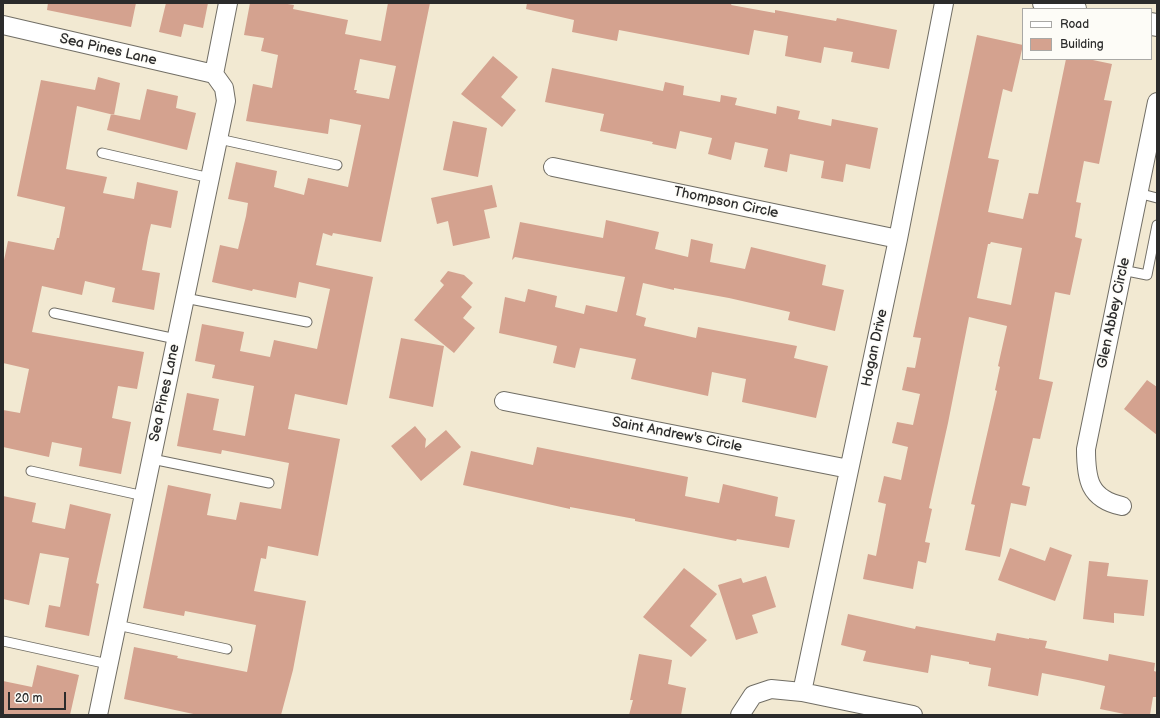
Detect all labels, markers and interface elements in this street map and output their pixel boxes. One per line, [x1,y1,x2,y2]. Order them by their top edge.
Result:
legend [1022,8,1152,60]
text: Road [1060,17,1089,32]
street label: Sea Pines Lane [58,31,158,69]
text: Building [1060,37,1104,52]
street label: Thompson Circle [672,184,780,222]
street label: Glen Abbey Circle [1094,256,1134,370]
street label: Hogan Drive [859,308,891,388]
street label: Sea Pines Lane [146,343,184,443]
street label: Saint Andrew's Circle [610,414,744,456]
scale bar [10,684,68,710]
text: 20 m [15,691,42,706]

